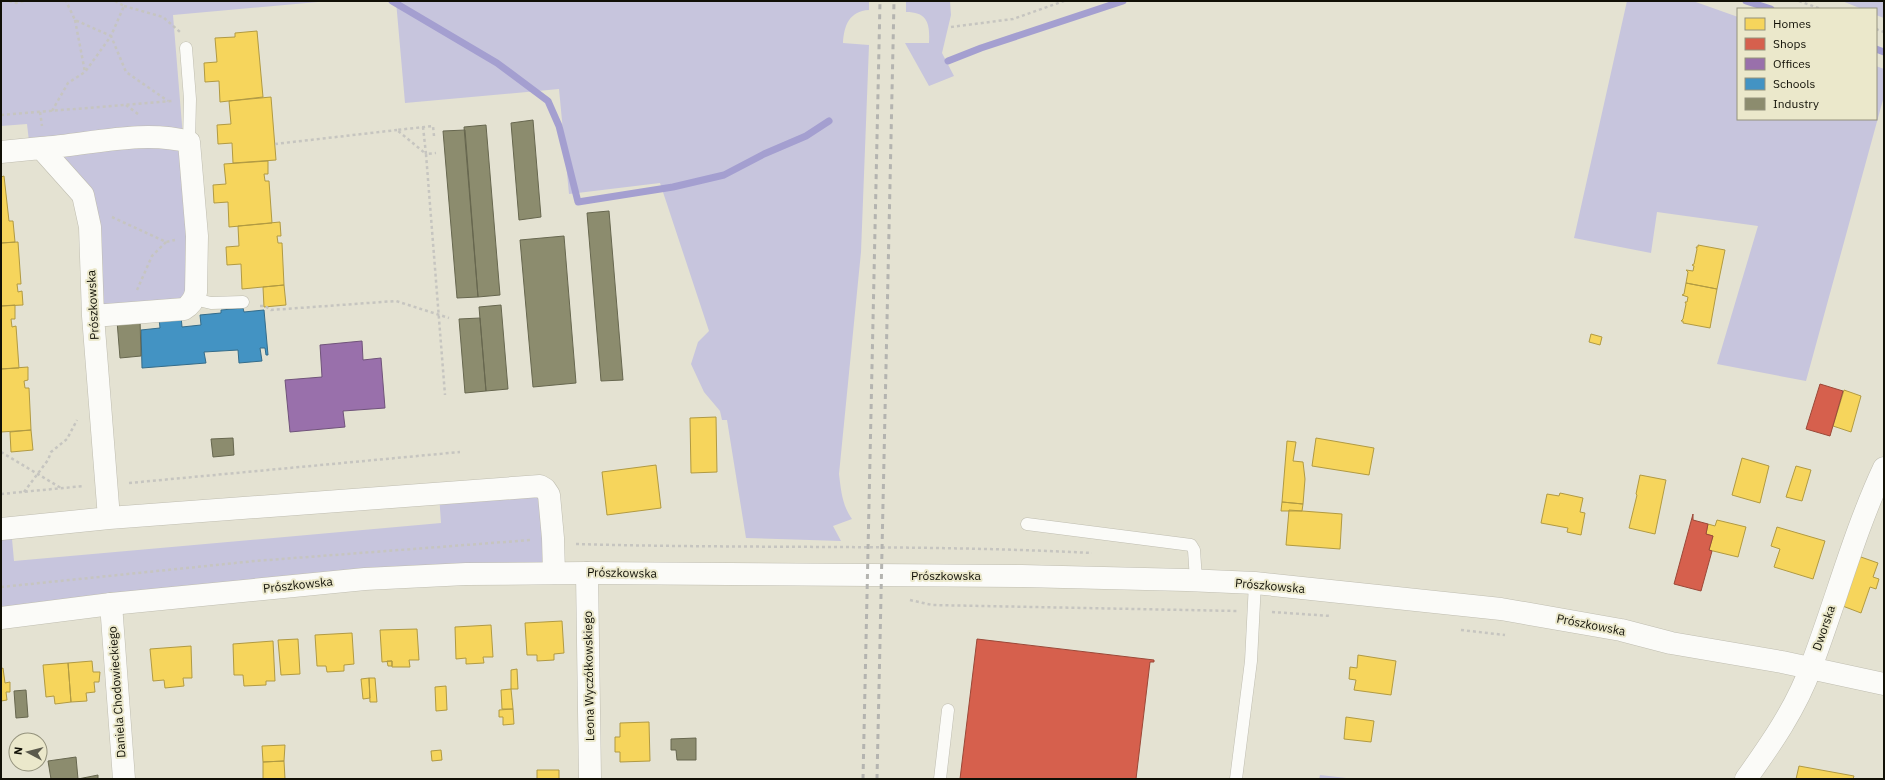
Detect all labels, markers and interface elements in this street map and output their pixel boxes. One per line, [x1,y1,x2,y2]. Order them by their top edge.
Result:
legend [1737,8,1877,120]
text: Homes [1773,16,1811,31]
text: Shops [1773,36,1806,51]
text: Offices [1773,56,1811,71]
text: Schools [1773,76,1816,91]
text: Industry [1773,96,1819,111]
street label: Prószkowska [83,269,102,340]
street label: Prószkowska [587,564,658,581]
street label: Prószkowska [911,568,982,583]
street label: Prószkowska [262,573,334,596]
street label: Prószkowska [1235,575,1306,596]
street label: Dworska [1809,603,1838,652]
street label: Prószkowska [1555,610,1627,639]
street label: Leona Wyczółkowskiego [580,611,597,741]
street label: Daniela Chodowieckiego [104,626,129,758]
north arrow [8,732,48,772]
text: N [11,746,26,756]

